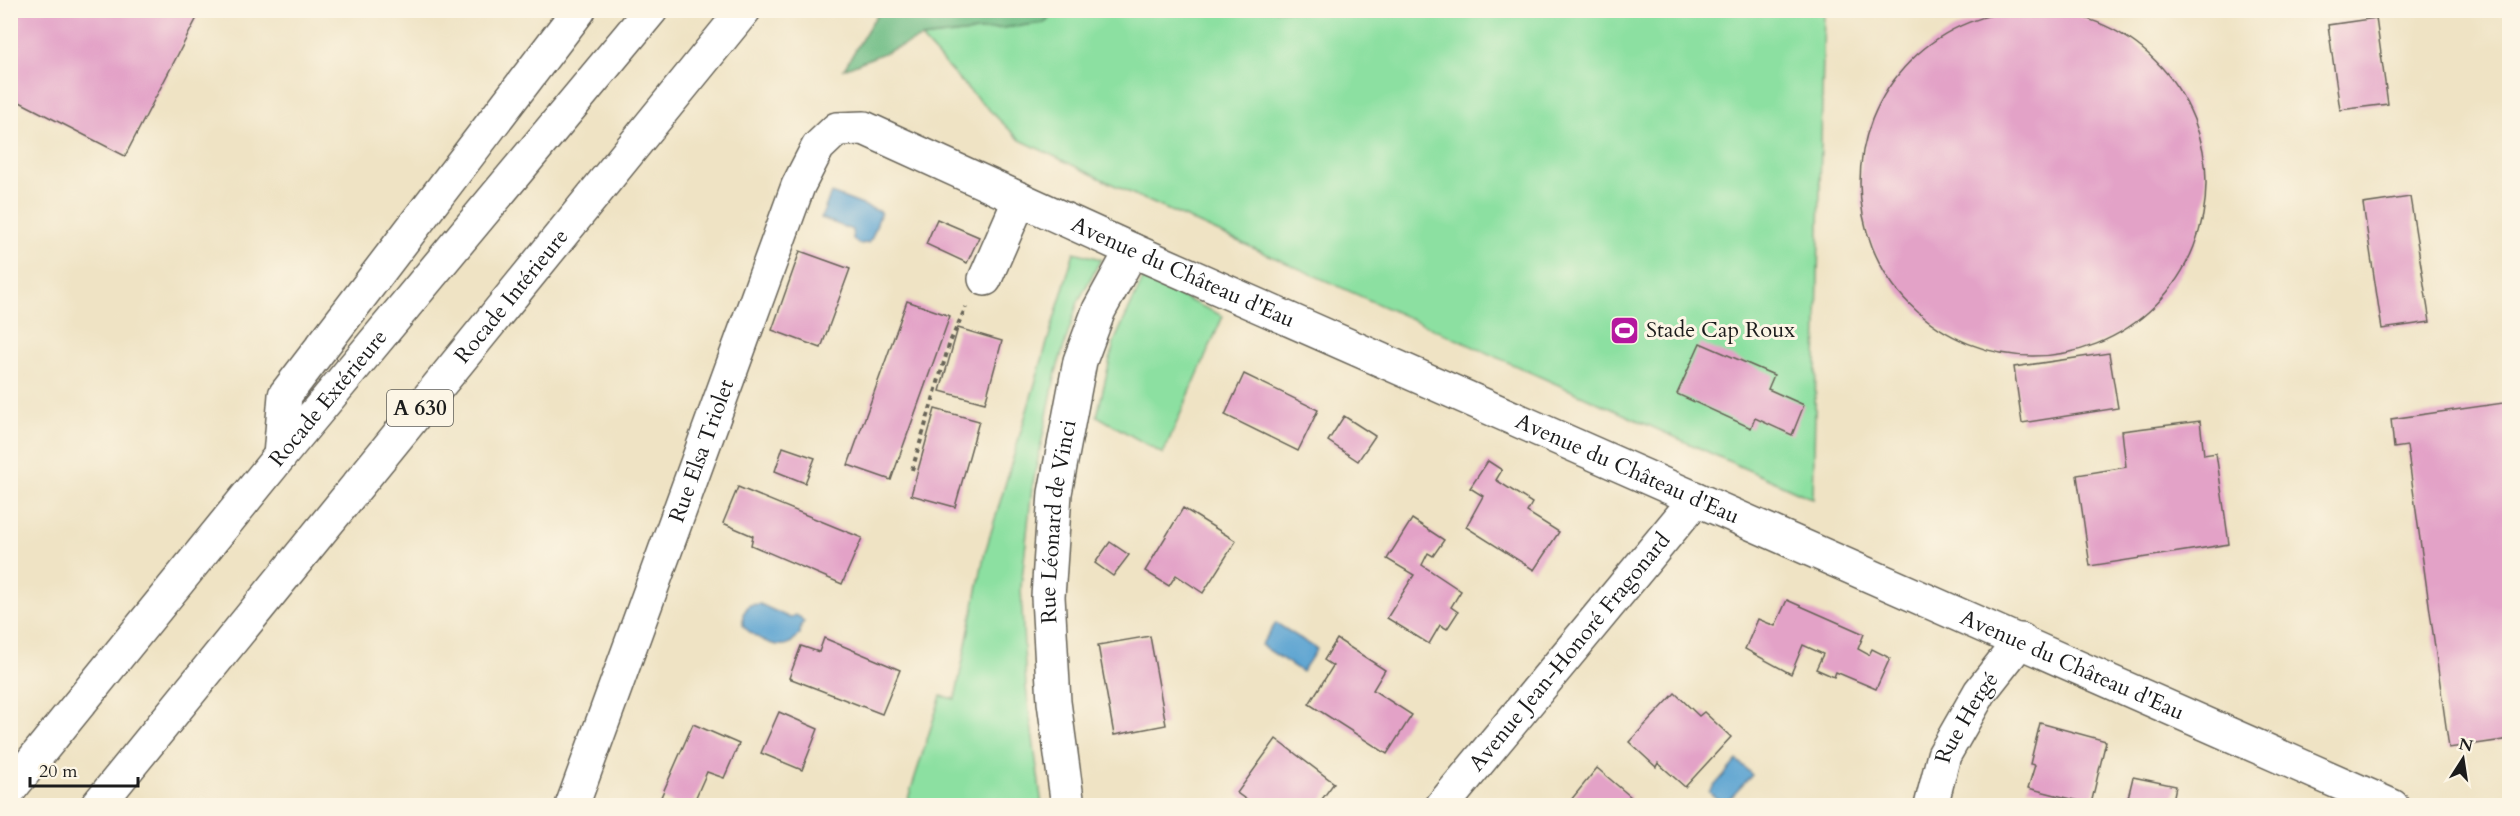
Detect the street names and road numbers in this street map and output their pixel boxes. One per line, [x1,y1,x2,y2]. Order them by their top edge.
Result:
street label: Avenue du Château d'Eau [1066,209,1300,335]
street label: Rocade Intérieure [448,222,575,370]
street label: Rocade Extérieure [262,323,394,473]
street label: Rue Elsa Triolet [662,375,741,526]
road number: A 630 [387,390,453,426]
street label: Avenue du Château d'Eau [1511,406,1744,531]
street label: Rue Léonard de Vinci [1033,417,1084,624]
street label: Avenue Jean-Honoré Fragonard [1462,526,1677,778]
street label: Avenue du Château d'Eau [1955,602,2189,727]
street label: Rue Hergé [1928,666,2005,766]

